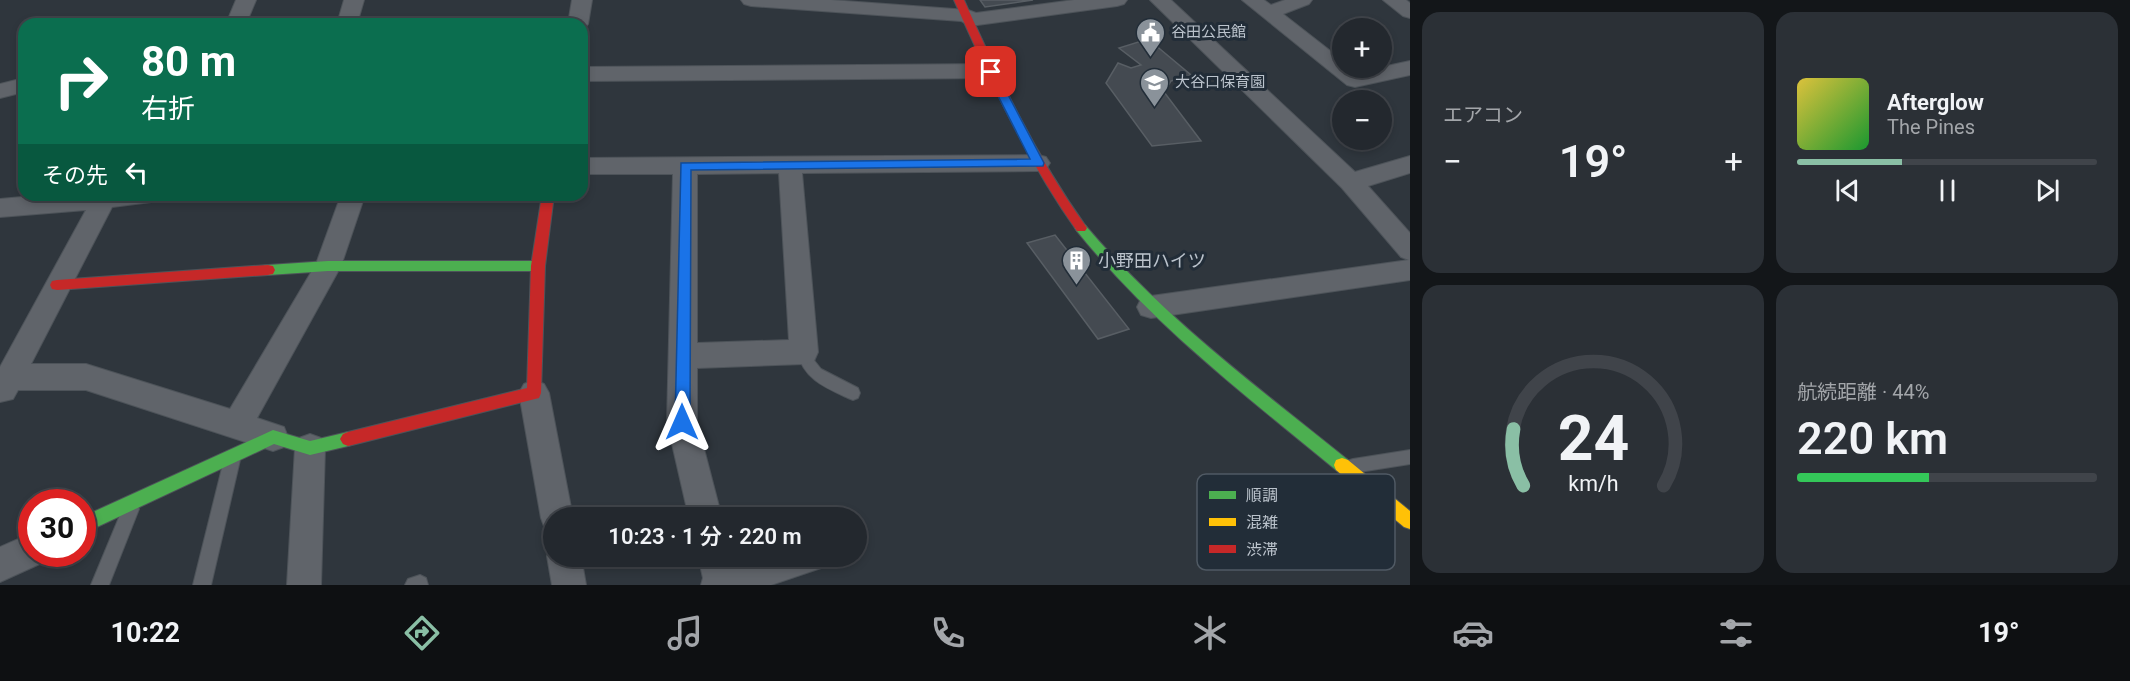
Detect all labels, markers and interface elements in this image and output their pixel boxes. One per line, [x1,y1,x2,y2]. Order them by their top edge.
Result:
public building icon: 谷田公民館 [1134,16,1166,58]
map controls [1332,18,1392,150]
button: + [1332,18,1392,78]
place label: 谷田公民館 [1171,23,1246,41]
text: 80 m [141,37,236,86]
icon: right [42,42,120,120]
pin [965,46,1016,97]
icon: arrive [974,55,1007,88]
school or university icon: 大谷口保育園 [1138,66,1170,108]
place label: 大谷口保育園 [1175,73,1265,91]
button: − [1332,90,1392,150]
text: Afterglow [1887,90,1984,115]
text: 右折 [141,93,195,125]
text: エアコン [1443,103,1523,127]
text: The Pines [1887,115,1975,139]
text: 19° [1559,135,1627,188]
text: − [1443,142,1462,181]
text: + [1724,142,1743,181]
icon: left [120,156,153,189]
text: その先 [42,163,108,188]
icon: previous [1831,174,1864,207]
icon: pause [1931,174,1964,207]
icon: next [2031,174,2064,207]
building icon: 小野田ハイツ [1061,244,1093,286]
place label: 小野田ハイツ [1098,250,1206,271]
text: 航続距離 · 44% [1797,380,1929,404]
position arrow [650,390,714,454]
text: 24 [1557,402,1629,475]
text: 220 km [1797,412,1948,465]
text: km/h [1568,471,1618,496]
legend [1197,474,1395,570]
text: 順調 [1246,486,1278,505]
speed limit sign: 30 [18,489,96,567]
text: 混雑 [1246,513,1278,532]
text: 10:23 · 1 分 · 220 m [608,524,802,549]
text: 渋滞 [1246,540,1278,559]
icon: directions [401,612,443,654]
icon: music [664,612,706,654]
icon: phone [927,612,969,654]
icon: climate [1189,612,1231,654]
icon: car [1452,612,1494,654]
icon: filters [1715,612,1757,654]
text: 10:22 [110,617,180,649]
text: 19° [1978,617,2020,649]

